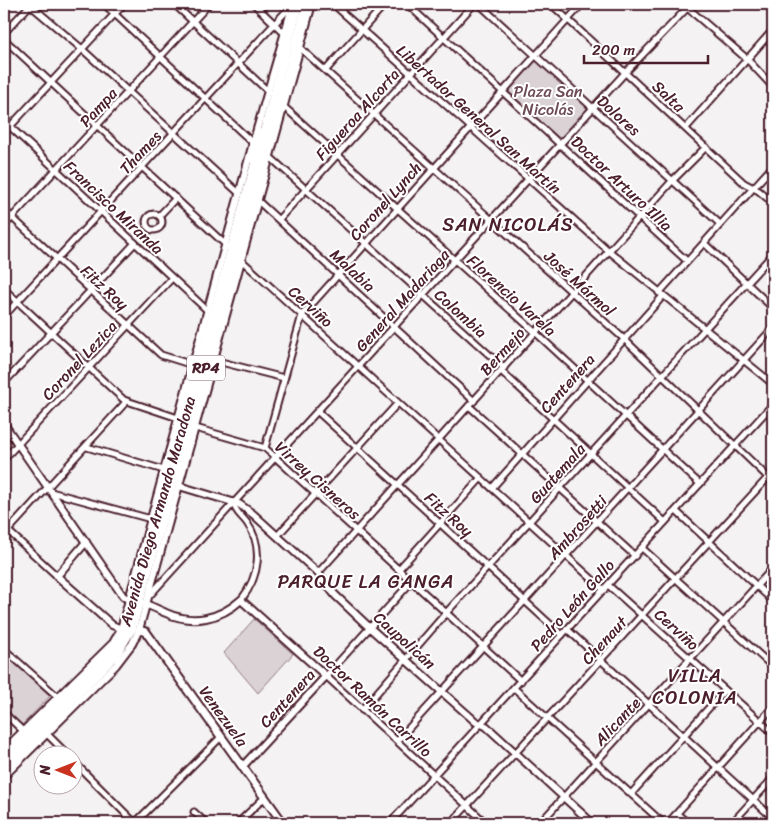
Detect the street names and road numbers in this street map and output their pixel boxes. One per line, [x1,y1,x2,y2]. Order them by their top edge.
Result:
street label: Libertador General San Martín [389,37,568,202]
street label: Figueroa Alcorta [308,61,407,167]
street label: Salta [645,73,693,120]
street label: Pampa [72,80,125,134]
street label: Dolores [590,87,648,144]
street label: Thames [112,123,169,181]
street label: Doctor Arturo Illia [564,128,679,239]
street label: Francisco Miranda [57,153,171,262]
street label: Coronel Lynch [342,155,429,248]
street label: Malabia [323,241,383,300]
street label: General Madariaga [348,241,458,359]
street label: José Mármol [536,242,623,324]
street label: Florencio Varela [460,247,563,344]
street label: Fitz Roy [74,257,136,318]
street label: Cerviño [281,278,340,335]
street label: Colombia [427,281,494,346]
street label: Coronel Lezica [34,313,125,407]
street label: Bermejo [472,320,533,383]
street label: Centenera [532,346,603,420]
road number: RP4 [187,356,225,380]
street label: Avenida Diego Armando Maradona [110,393,204,630]
street label: Virrey Cisneros [268,433,368,528]
street label: Guatemala [522,435,594,511]
street label: Fitz Roy [417,484,480,545]
street label: Ambrosetti [539,488,615,567]
street label: Pedro León Gallo [523,552,622,658]
street label: Cerviño [647,601,706,658]
street label: Caupolicán [367,604,443,677]
street label: Chenaut [574,609,635,672]
street label: Doctor Ramón Carrillo [306,638,439,765]
street label: Centenera [252,662,323,735]
street label: Venezuela [191,679,257,754]
street label: Alicante [586,690,648,753]

